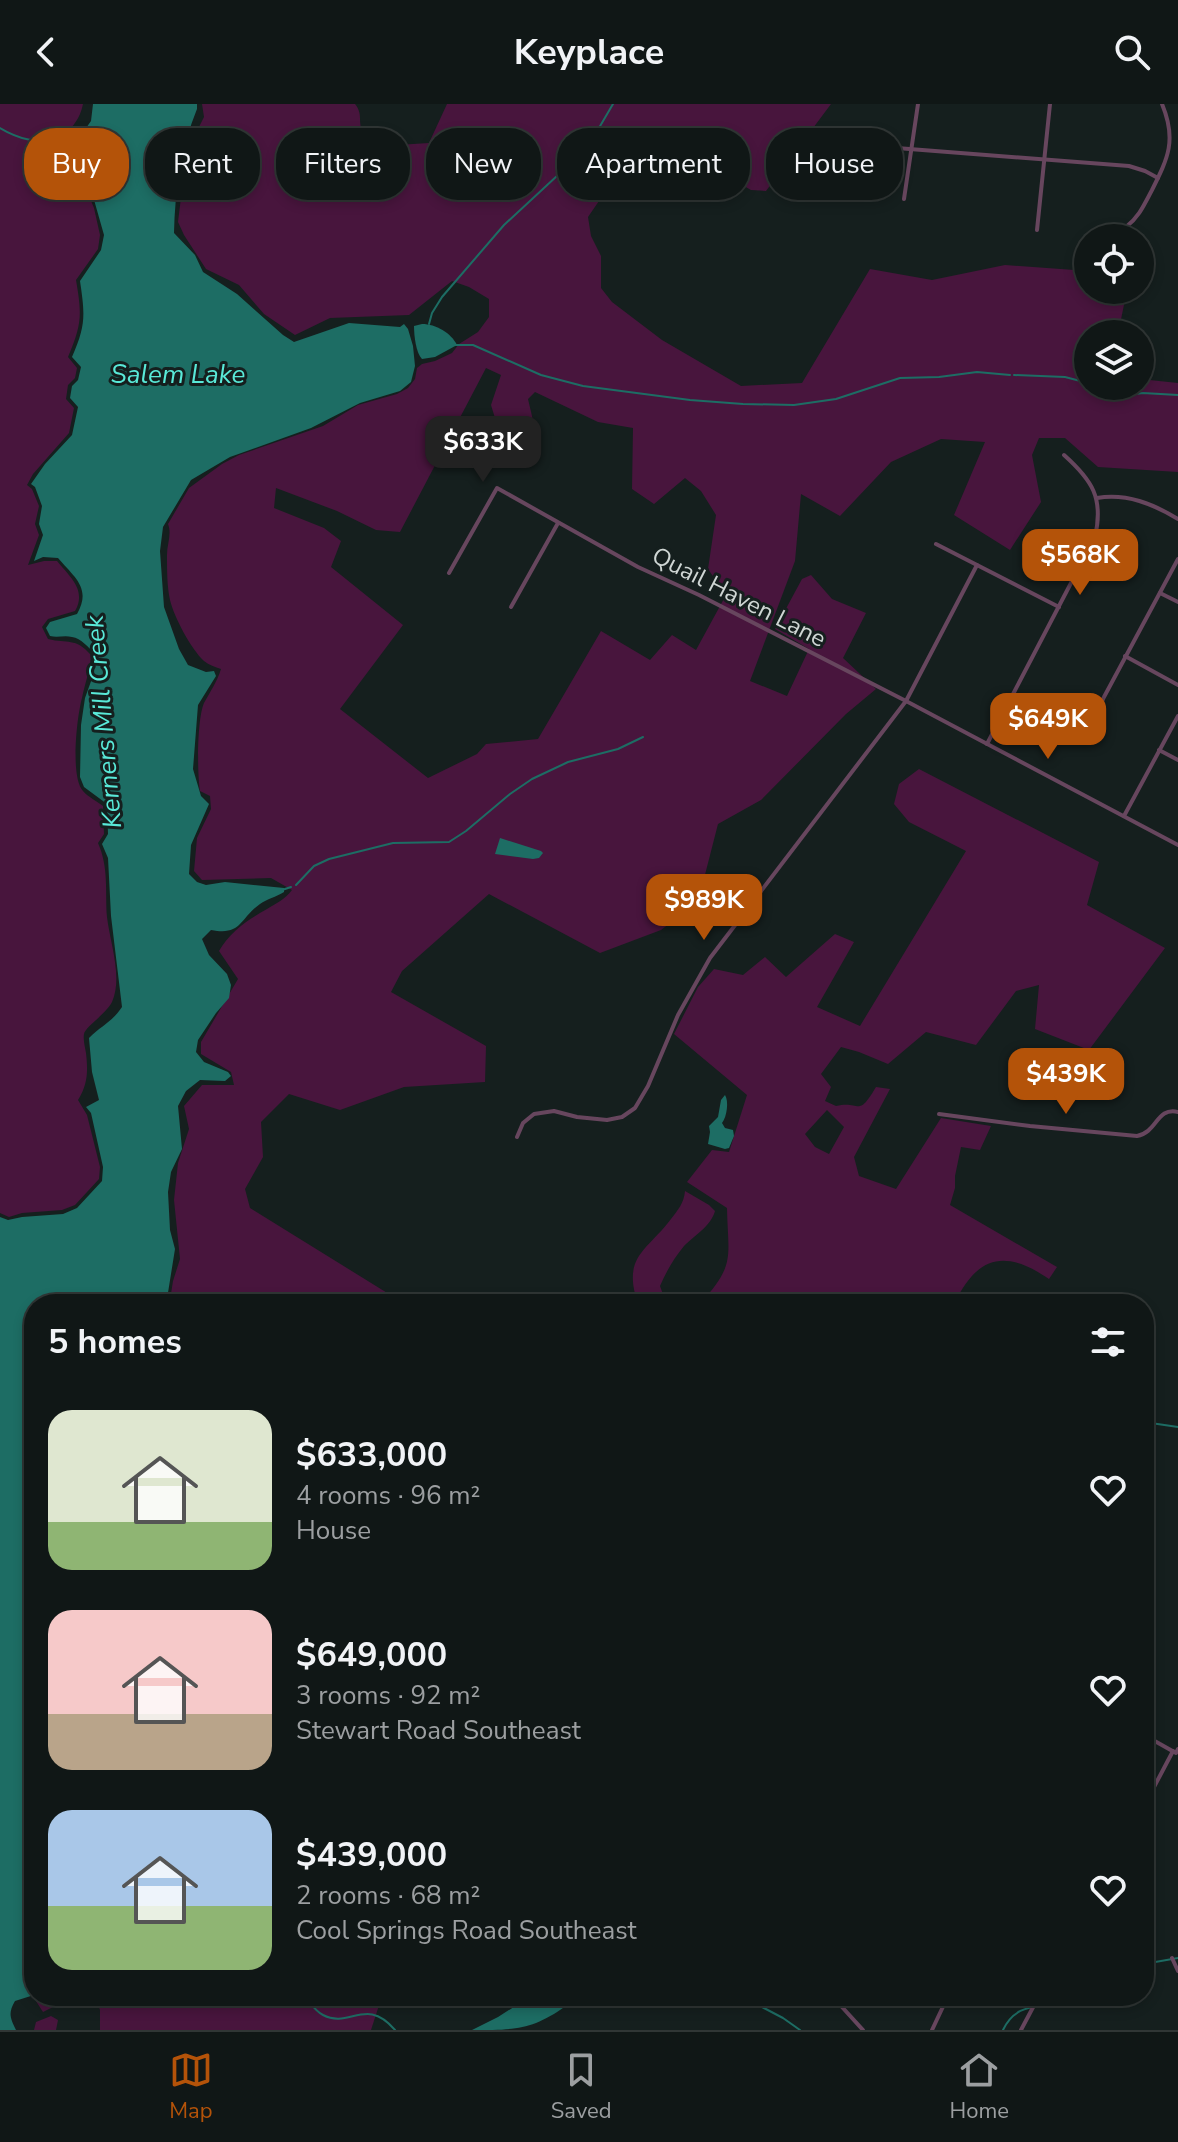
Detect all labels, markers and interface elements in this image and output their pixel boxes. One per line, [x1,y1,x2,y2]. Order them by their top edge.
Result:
text: Keyplace [514,28,664,77]
icon: back [24,30,68,74]
icon: search [1110,30,1154,74]
chip: Buy [24,128,129,200]
chip: Rent [145,128,260,200]
chip: Filters [276,128,410,200]
chip: New [426,128,541,200]
chip: Apartment [557,128,750,200]
chip: House [766,128,903,200]
map controls [1074,224,1154,400]
button: locate [1074,224,1154,304]
button: layers [1074,320,1154,400]
water label: Salem Lake [111,357,245,392]
pin: $633K [427,416,539,484]
text: $633K [443,424,523,459]
pin: $568K [1024,529,1136,597]
text: $568K [1040,537,1120,572]
street label: Quail Haven Lane [647,539,831,655]
water label: Kerners Mill Creek [77,613,130,830]
pin: $649K [992,693,1104,761]
text: $649K [1008,701,1088,736]
pin: $989K [648,874,760,942]
text: $989K [664,882,744,917]
pin: $439K [1010,1048,1122,1116]
text: $439K [1026,1056,1106,1091]
text: 5 homes [48,1319,182,1365]
icon: filters [1086,1320,1130,1364]
text: $633,000 [296,1432,447,1478]
icon: home [112,1442,208,1538]
icon: heart [1086,1468,1130,1512]
text: 4 rooms · 96 m² [296,1478,480,1513]
text: House [296,1513,371,1548]
text: $649,000 [296,1632,447,1678]
icon: home [112,1642,208,1738]
icon: heart [1086,1668,1130,1712]
text: 3 rooms · 92 m² [296,1678,480,1713]
text: Stewart Road Southeast [296,1713,581,1748]
text: $439,000 [296,1832,447,1878]
icon: home [112,1842,208,1938]
icon: heart [1086,1868,1130,1912]
text: 2 rooms · 68 m² [296,1878,480,1913]
text: Cool Springs Road Southeast [296,1913,637,1948]
tab: Map [169,2048,213,2126]
tab: Saved [551,2048,612,2126]
tab: Home [950,2048,1009,2126]

